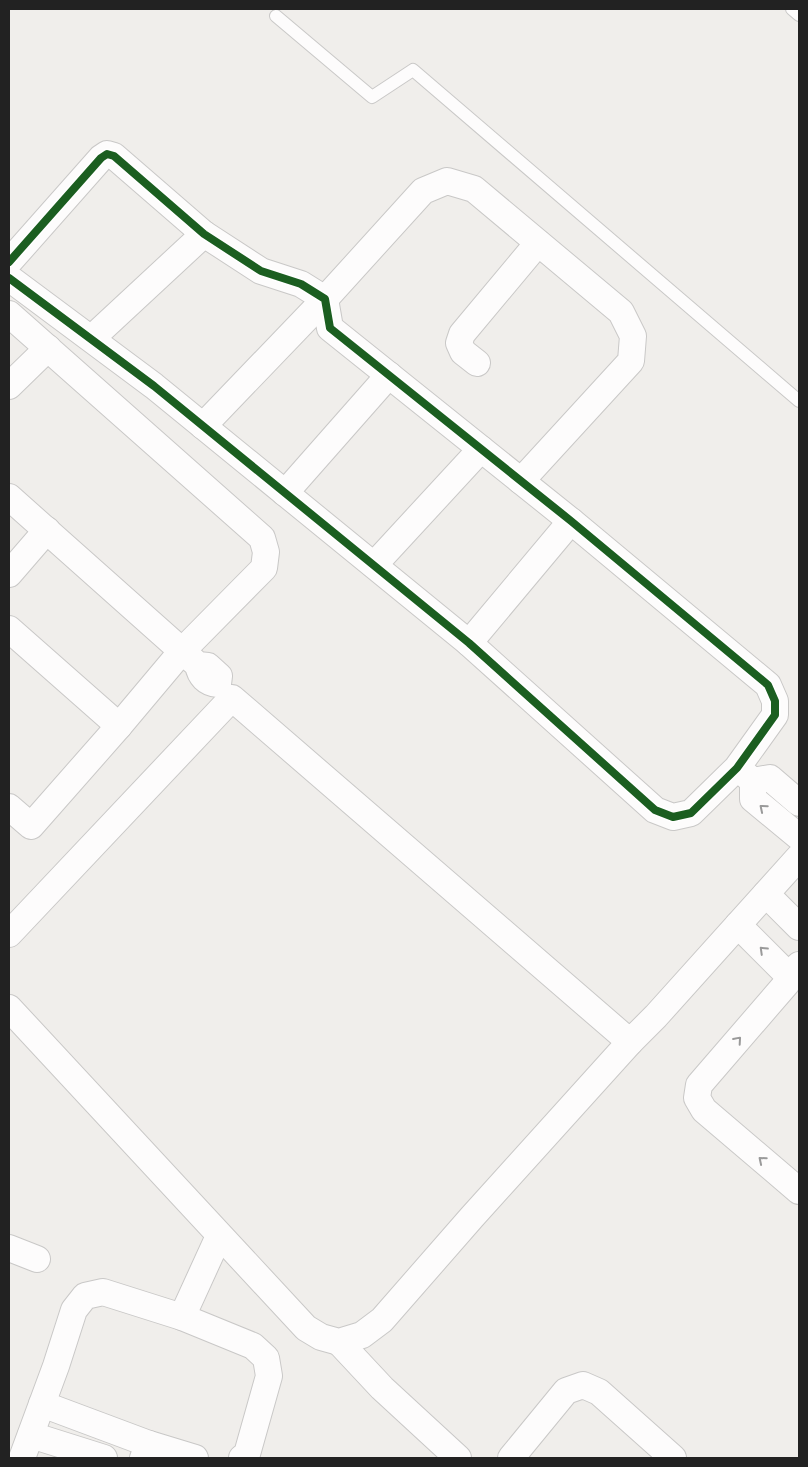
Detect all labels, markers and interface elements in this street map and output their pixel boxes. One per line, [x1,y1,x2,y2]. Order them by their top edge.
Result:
one-way arrow [760,804,769,813]
one-way arrow [760,947,769,956]
one-way arrow [732,1037,741,1046]
one-way arrow [759,1157,768,1165]

